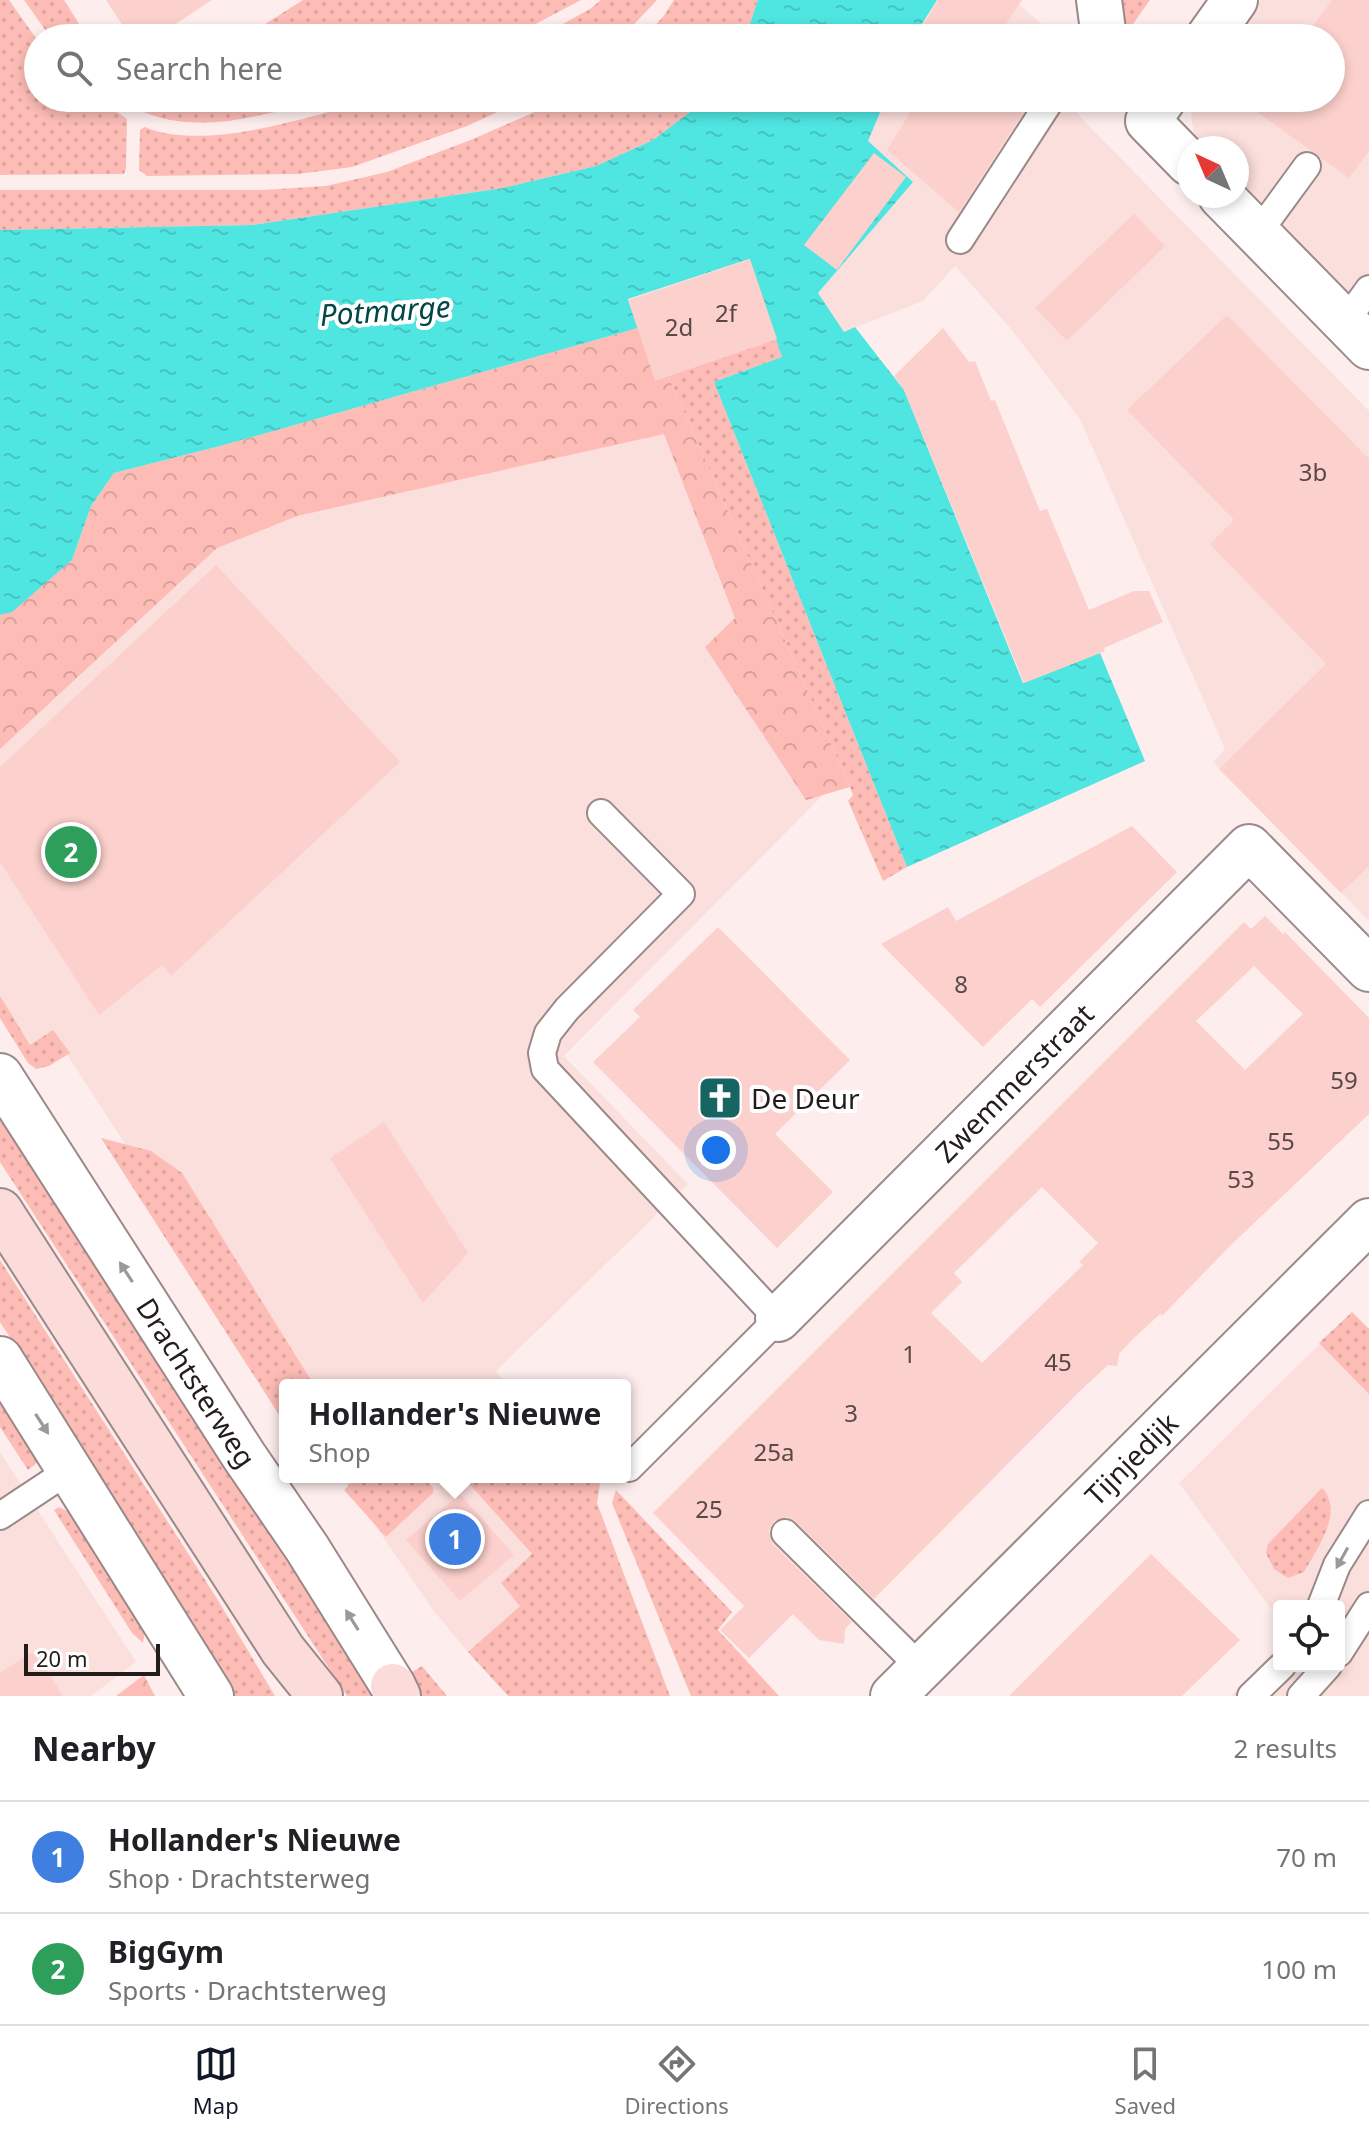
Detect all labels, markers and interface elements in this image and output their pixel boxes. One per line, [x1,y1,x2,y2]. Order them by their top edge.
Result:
search box [24,24,1345,112]
icon: search [52,46,96,90]
text: Search here [116,48,283,89]
north arrow [1177,136,1249,208]
water label: Potmarge [318,285,452,335]
house number: 2f [715,296,739,329]
house number: 2d [665,310,693,343]
house number: 3b [1299,455,1327,488]
pin: 2 [45,822,97,882]
house number: 8 [954,967,968,1000]
street label: Zwemmerstraat [926,995,1101,1170]
house number: 59 [1330,1063,1358,1096]
church icon: De Deur [696,1074,744,1122]
place label: De Deur [751,1079,860,1117]
house number: 55 [1267,1124,1295,1157]
your location [696,1130,736,1170]
house number: 53 [1227,1162,1255,1195]
one-way arrow [119,1261,133,1283]
street label: Drachtsterweg [128,1290,265,1475]
house number: 1 [902,1337,916,1370]
house number: 45 [1044,1345,1072,1378]
popup [279,1379,631,1483]
text: Hollander's Nieuwe [309,1393,601,1434]
house number: 3 [844,1396,858,1429]
street label: Tijnjedijk [1076,1404,1186,1513]
one-way arrow [34,1414,49,1435]
text: Shop [309,1434,371,1470]
house number: 25a [754,1435,794,1468]
house number: 25 [695,1492,723,1525]
pin: 1 [429,1509,481,1569]
one-way arrow [1335,1547,1349,1569]
map controls [1273,1600,1345,1672]
button: locate [1273,1600,1345,1672]
one-way arrow [345,1609,359,1631]
scale bar [24,1640,160,1676]
text: 20 m [36,1643,87,1673]
text: Nearby [32,1725,156,1771]
text: 2 results [1233,1730,1337,1766]
text: Hollander's Nieuwe [108,1819,401,1860]
text: 1 [51,1839,65,1875]
text: 70 m [1276,1839,1337,1875]
text: Shop · Drachtsterweg [108,1860,371,1896]
text: BigGym [108,1931,224,1972]
text: 2 [51,1951,65,1987]
text: 100 m [1261,1951,1337,1987]
text: Sports · Drachtsterweg [108,1972,387,2008]
tab: Map [193,2042,239,2120]
tab: Directions [624,2042,729,2120]
tab: Saved [1115,2042,1176,2120]

